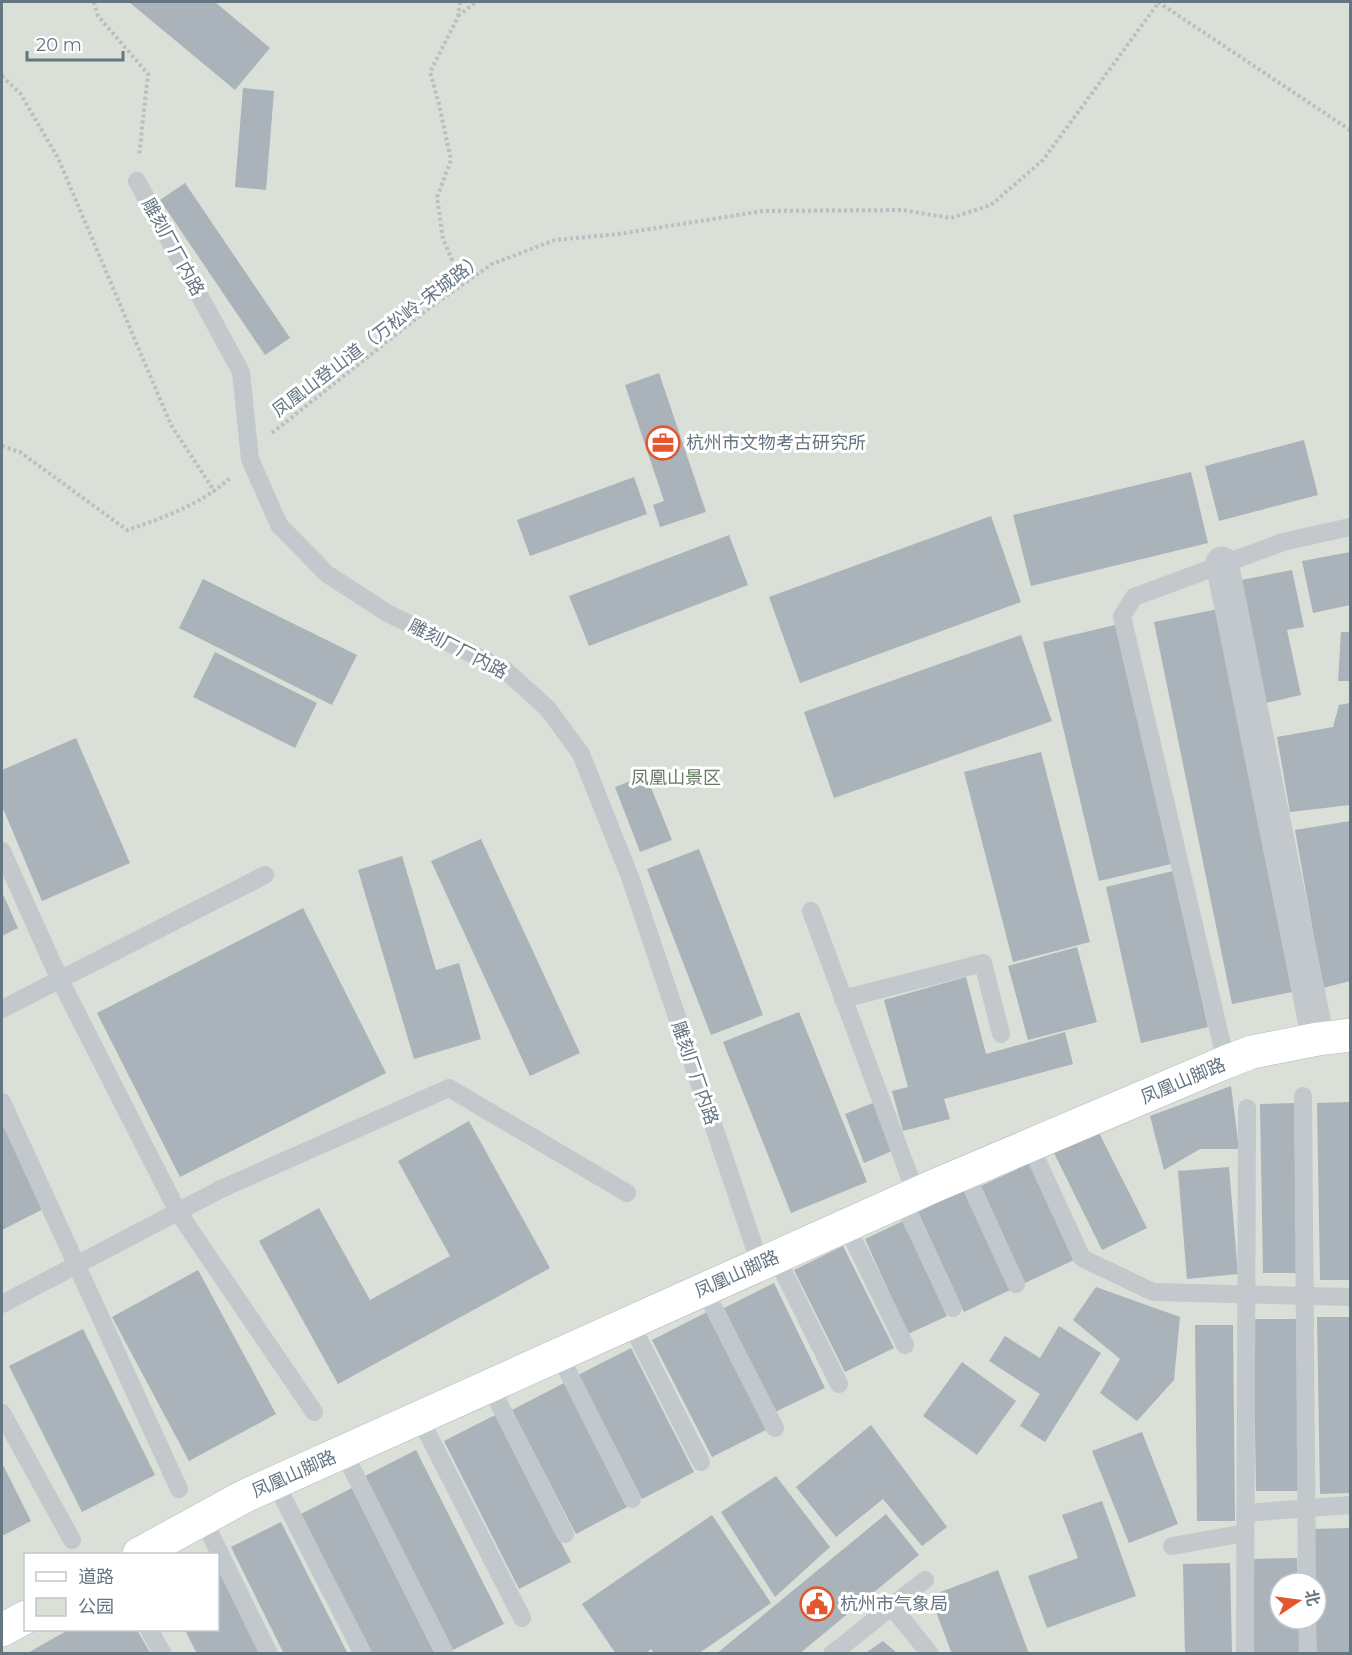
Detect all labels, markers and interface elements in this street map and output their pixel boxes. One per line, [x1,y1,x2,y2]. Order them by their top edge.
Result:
scale bar [27,24,123,62]
text: 20 m [36,34,82,56]
street label: 雕刻厂厂内路 [137,194,209,300]
street label: 凤凰山登山道（万松岭-宋城路） [268,248,488,422]
office icon: 杭州市文物考古研究所 [645,425,681,461]
place label: 杭州市文物考古研究所 [686,432,866,454]
street label: 雕刻厂厂内路 [405,615,511,683]
park label: 凤凰山景区 [631,767,721,789]
street label: 雕刻厂厂内路 [667,1018,723,1128]
street label: 凤凰山脚路 [1137,1053,1229,1109]
street label: 凤凰山脚路 [691,1246,783,1302]
street label: 凤凰山脚路 [248,1446,340,1502]
legend [24,1553,219,1631]
text: 道路 [78,1566,114,1588]
north arrow [1268,1571,1328,1631]
public building icon: 杭州市气象局 [799,1586,835,1622]
text: 北 [1301,1588,1323,1608]
place label: 杭州市气象局 [840,1593,948,1615]
text: 公园 [78,1596,114,1618]

